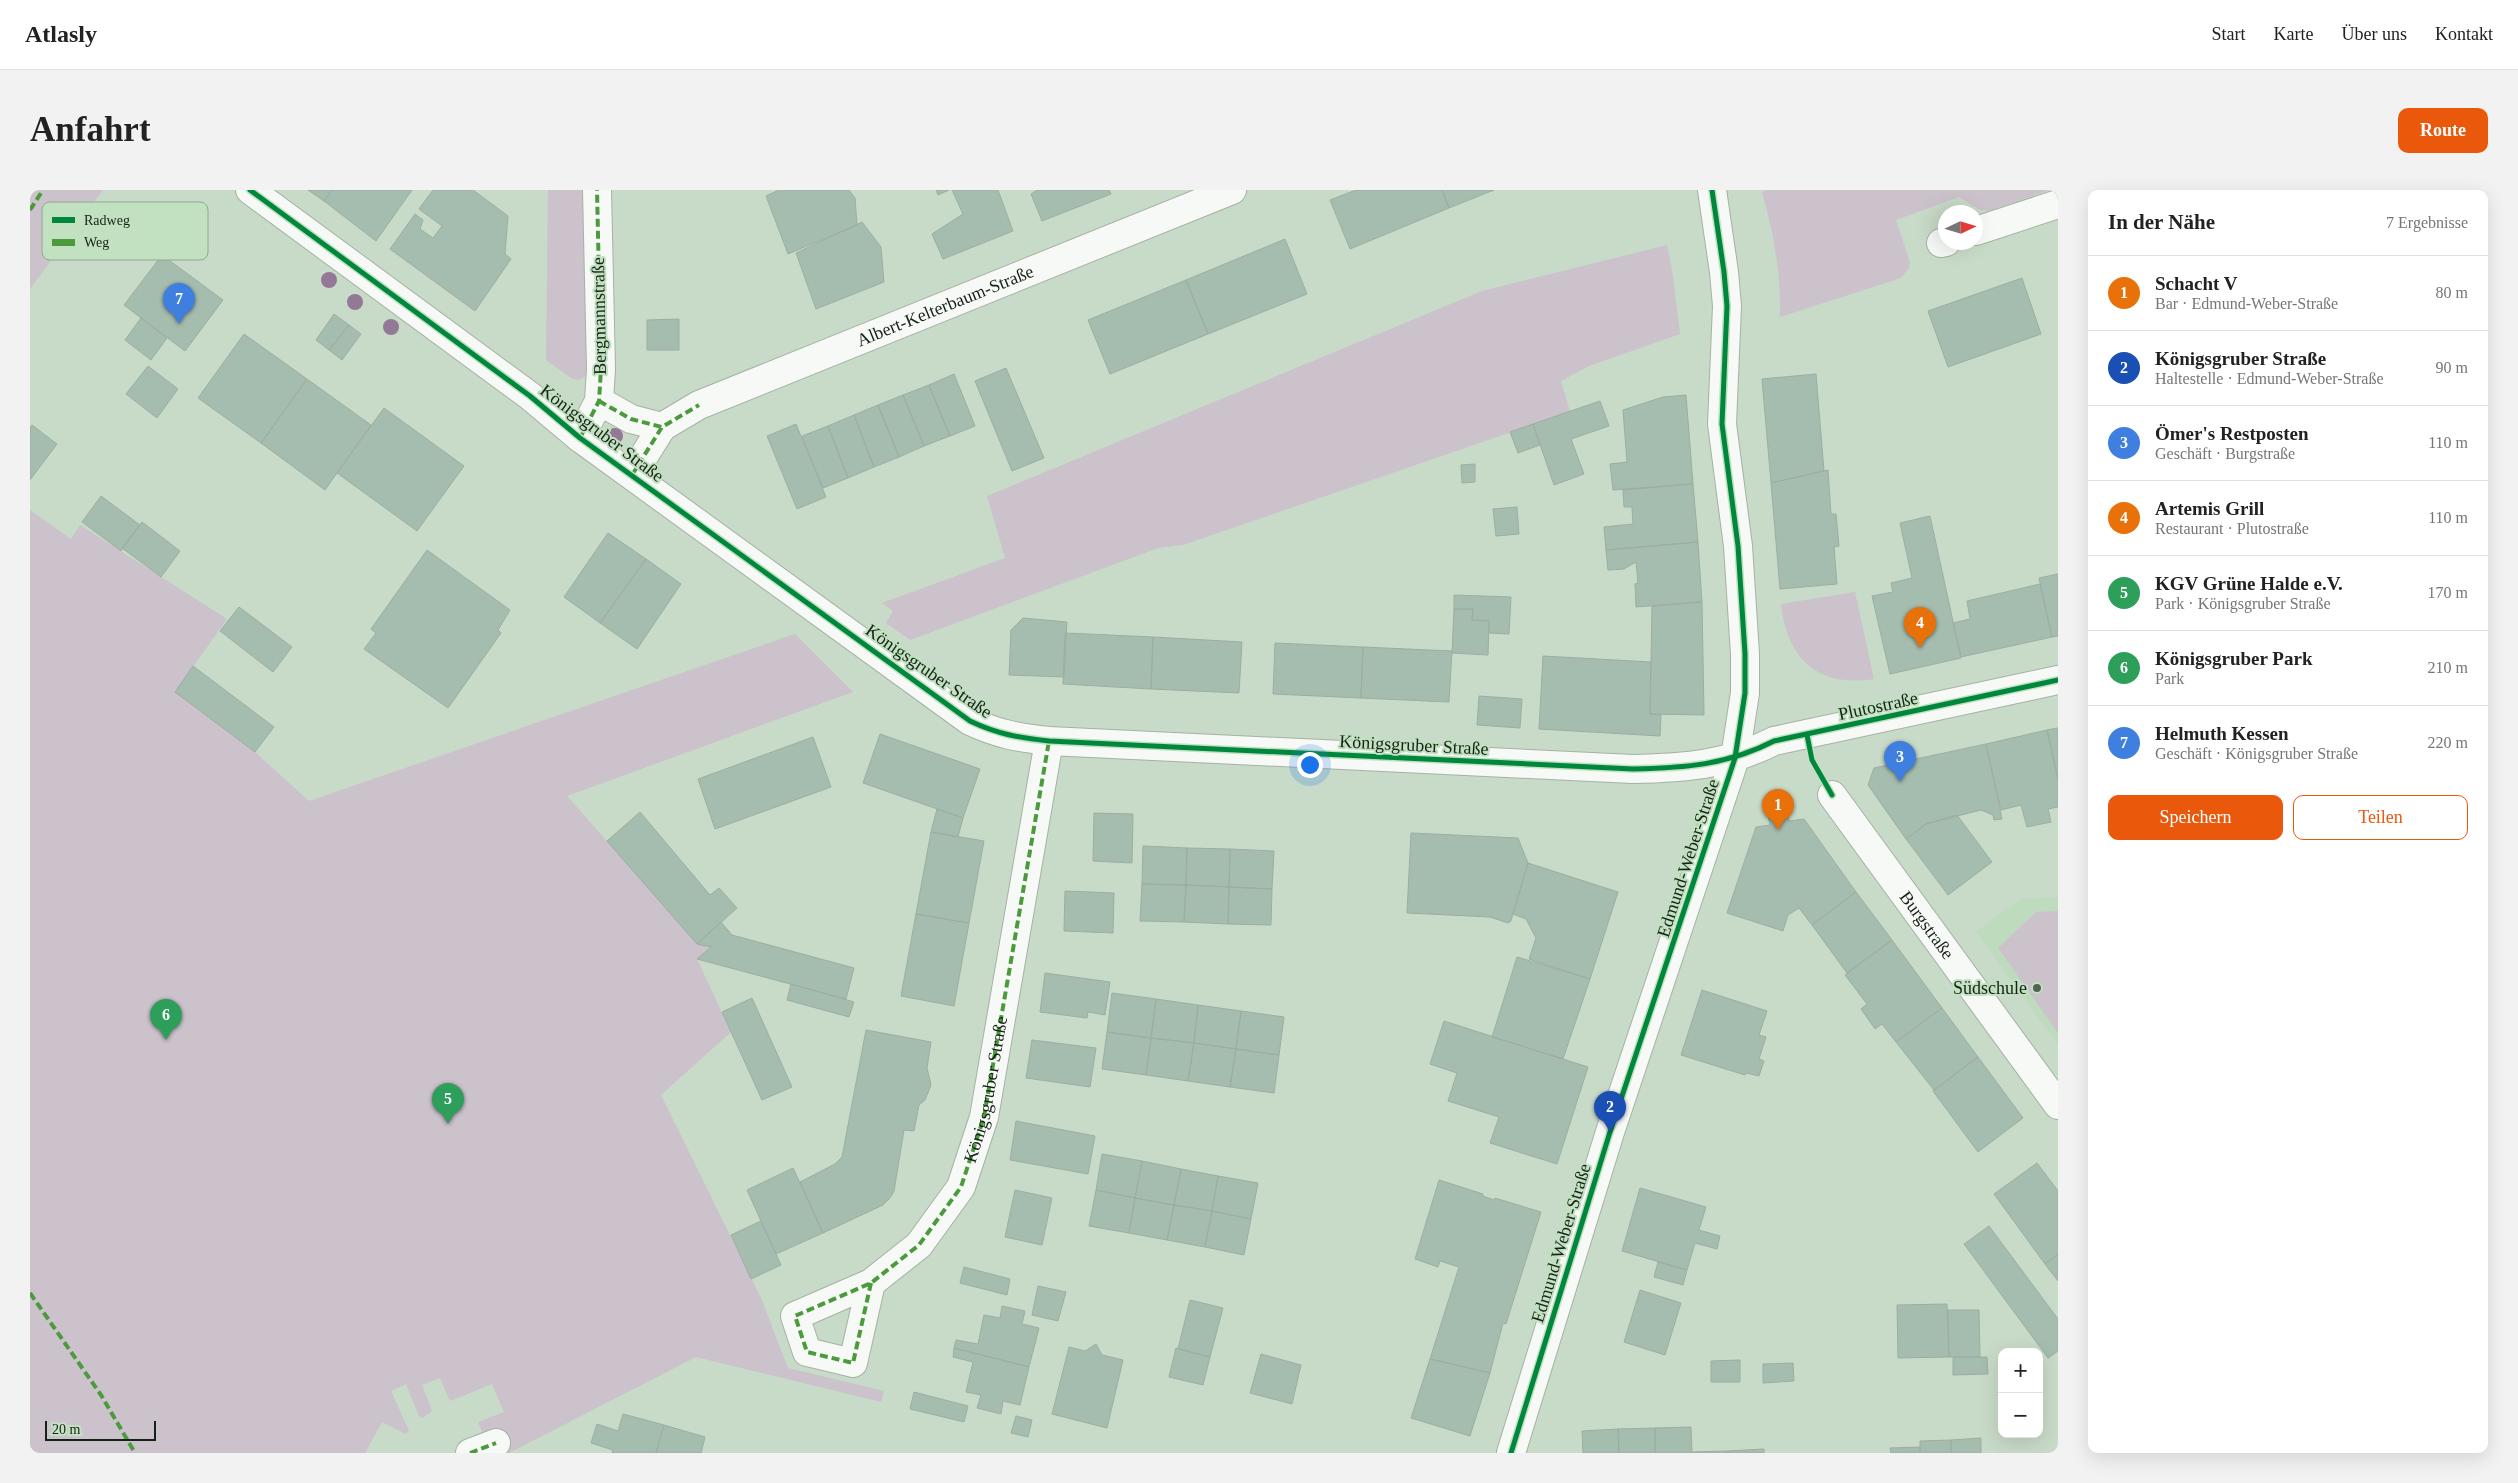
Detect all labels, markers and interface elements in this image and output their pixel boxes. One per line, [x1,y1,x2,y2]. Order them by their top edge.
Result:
text: Atlasly [25,21,97,47]
text: Start [2212,24,2246,44]
text: Karte [2274,24,2314,44]
text: Über uns [2342,24,2407,44]
text: Kontakt [2435,24,2493,44]
button: Route [2398,108,2488,153]
text: Anfahrt [30,110,151,149]
legend [42,202,208,260]
north arrow [1938,205,1983,250]
text: In der Nähe [2108,210,2215,234]
text: Radweg [84,213,130,228]
text: 7 Ergebnisse [2386,214,2468,231]
text: Weg [84,235,109,250]
street label: Bergmannstraße [588,257,610,375]
street label: Albert-Kelterbaum-Straße [854,261,1037,350]
text: Schacht V [2155,273,2238,294]
pin: 7 [163,283,195,324]
text: 1 [2120,284,2128,301]
text: 80 m [2436,284,2468,301]
text: Bar · Edmund-Weber-Straße [2155,295,2338,312]
text: Königsgruber Straße [2155,348,2326,369]
text: 2 [2120,359,2128,376]
text: 90 m [2436,359,2468,376]
text: Haltestelle · Edmund-Weber-Straße [2155,370,2384,387]
street label: Königsgruber Straße [536,380,668,486]
text: Ömer's Restposten [2155,423,2309,444]
text: 3 [2120,434,2128,451]
text: 110 m [2428,434,2468,451]
text: Geschäft · Burgstraße [2155,445,2295,462]
text: Artemis Grill [2155,498,2264,519]
text: 4 [2120,509,2128,526]
text: 110 m [2428,509,2468,526]
text: Restaurant · Plutostraße [2155,520,2309,537]
text: KGV Grüne Halde e.V. [2155,573,2343,594]
text: 5 [2120,584,2128,601]
text: 170 m [2428,584,2468,601]
text: Park · Königsgruber Straße [2155,595,2331,612]
pin: 4 [1904,607,1936,648]
street label: Königsgruber Straße [862,620,996,722]
text: Königsgruber Park [2155,648,2312,669]
text: 6 [2120,659,2128,676]
text: 210 m [2428,659,2468,676]
text: Park [2155,670,2184,687]
street label: Plutostraße [1836,688,1920,724]
text: Helmuth Kessen [2155,723,2289,744]
street label: Königsgruber Straße [1339,731,1489,759]
text: 7 [2120,734,2128,751]
text: 220 m [2428,734,2468,751]
pin: 3 [1884,741,1916,782]
text: Geschäft · Königsgruber Straße [2155,745,2358,762]
your location [1297,752,1323,778]
street label: Edmund-Weber-Straße [1653,776,1723,940]
pin: 1 [1762,789,1794,830]
button: Speichern [2108,795,2283,840]
button: Teilen [2293,795,2468,840]
street label: Burgstraße [1896,887,1958,963]
place label: Südschule [1953,978,2027,998]
marker: Südschule [2031,982,2043,994]
pin: 6 [150,999,182,1040]
street label: Königsgruber Straße [960,1015,1011,1165]
pin: 5 [432,1083,464,1124]
pin: 2 [1594,1091,1626,1132]
street label: Edmund-Weber-Straße [1527,1161,1595,1325]
map controls [1998,1348,2043,1438]
button: + [1998,1348,2043,1393]
button: − [1998,1393,2043,1438]
scale bar [45,1418,156,1441]
text: 20 m [52,1422,80,1437]

